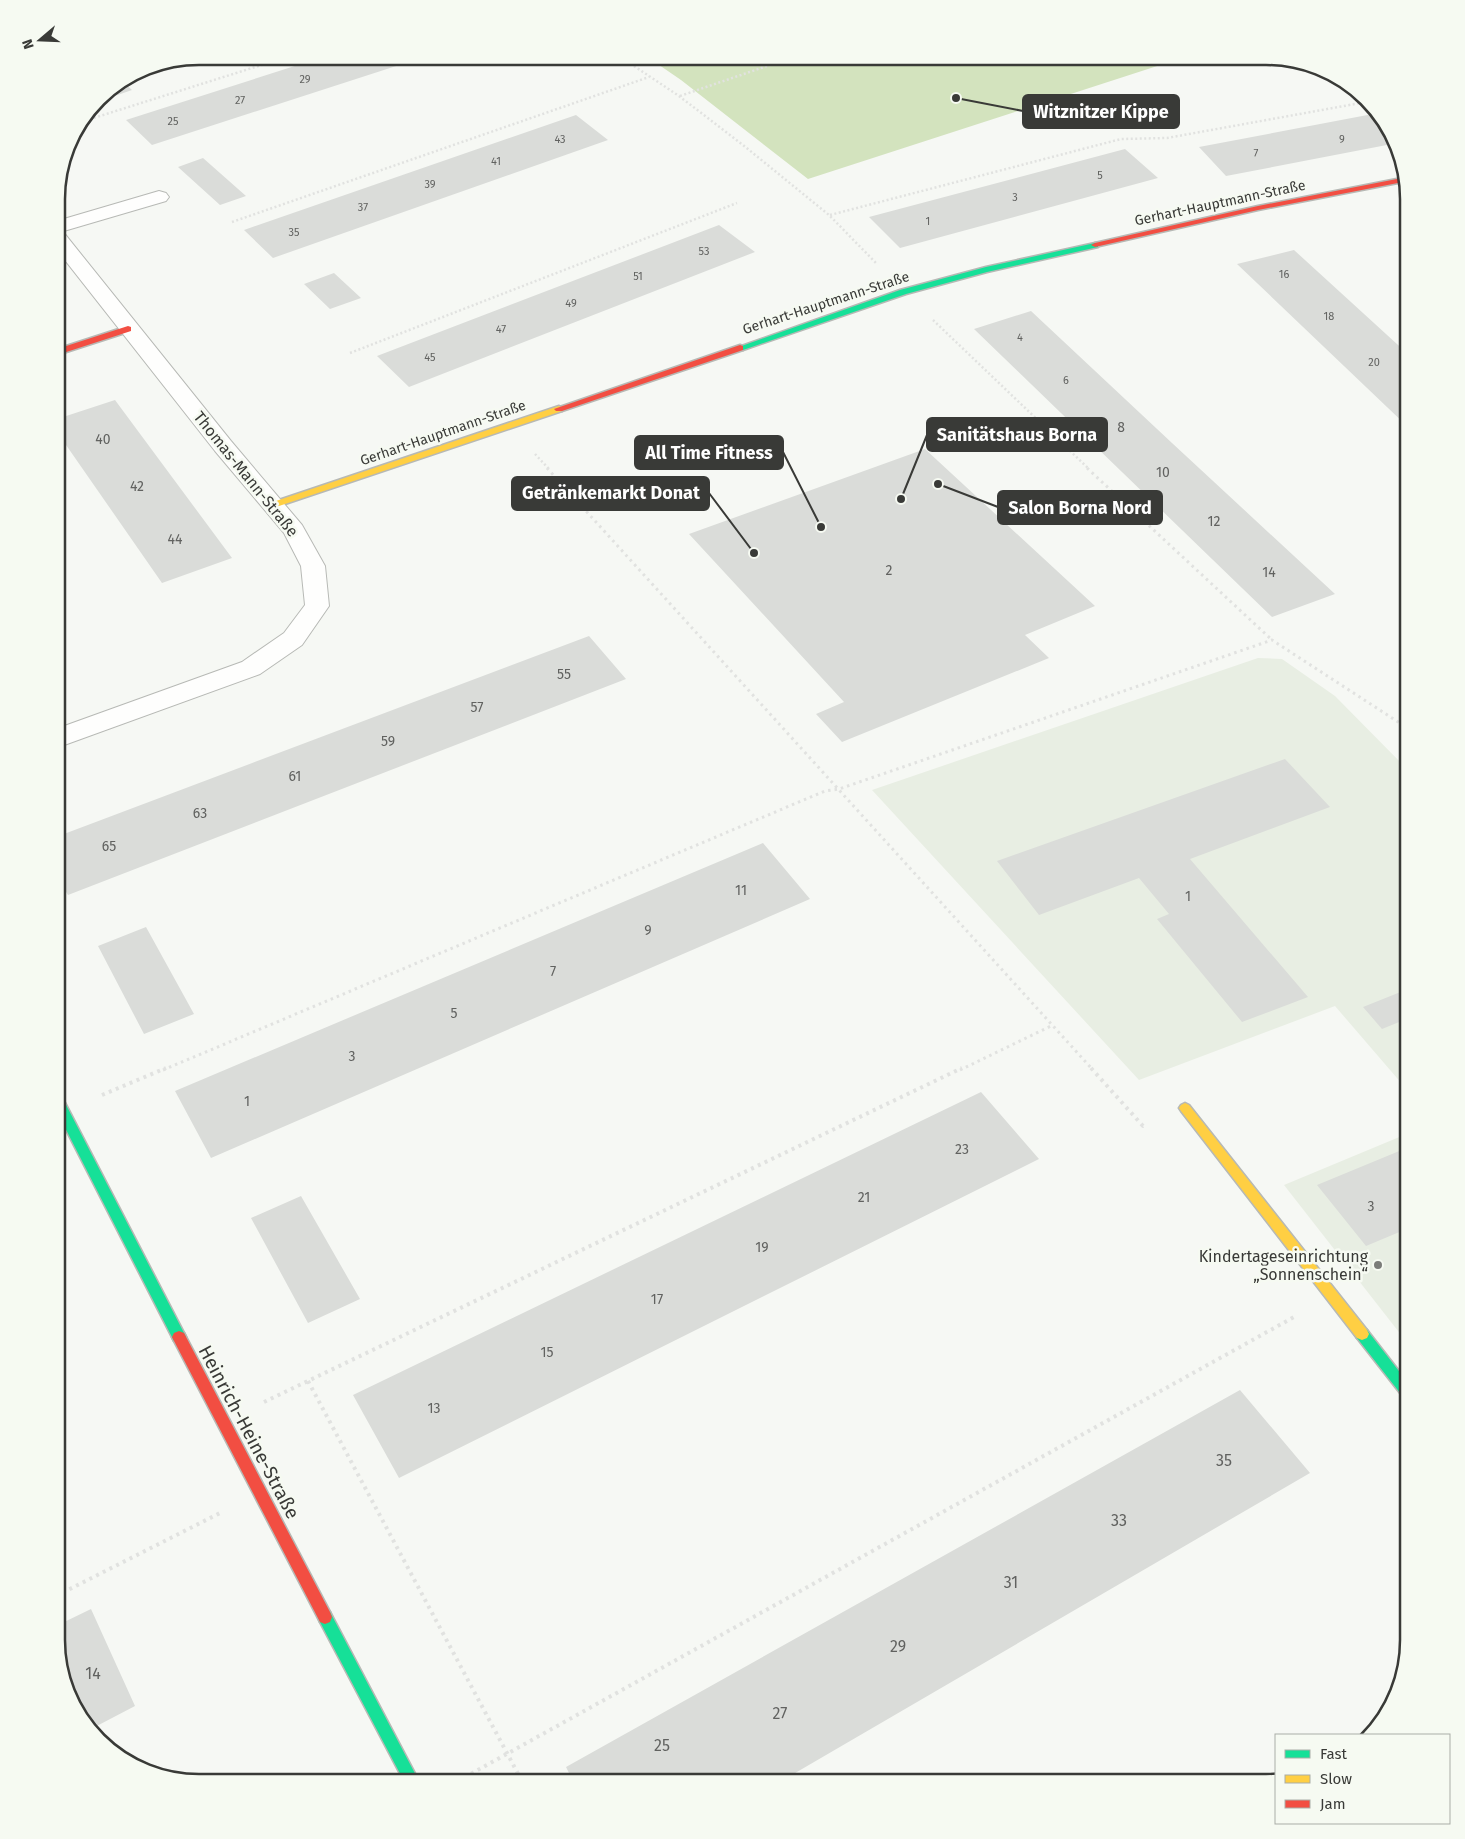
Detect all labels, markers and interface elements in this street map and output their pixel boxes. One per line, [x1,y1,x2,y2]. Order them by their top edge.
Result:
north arrow [15,15,65,65]
text: N [19,37,38,51]
house number: 29 [299,73,311,86]
house number: 27 [235,94,245,107]
callout: Witznitzer Kippe [1023,95,1179,128]
text: Witznitzer Kippe [1033,101,1169,123]
house number: 25 [168,115,179,128]
house number: 43 [554,133,566,146]
house number: 9 [1339,133,1345,146]
house number: 7 [1254,147,1259,160]
house number: 41 [491,155,501,168]
house number: 5 [1097,169,1103,182]
street label: Gerhart-Hauptmann-Straße [1133,177,1307,229]
house number: 39 [424,178,436,191]
house number: 3 [1012,191,1018,204]
house number: 37 [358,201,368,214]
house number: 1 [926,215,930,228]
house number: 35 [289,226,300,239]
house number: 53 [699,245,709,258]
street label: Gerhart-Hauptmann-Straße [741,268,911,338]
house number: 16 [1279,268,1289,281]
house number: 51 [633,270,643,283]
house number: 49 [565,297,577,310]
house number: 18 [1324,310,1334,323]
house number: 47 [496,323,506,336]
house number: 4 [1017,331,1023,344]
house number: 45 [424,351,436,364]
house number: 20 [1368,356,1380,369]
house number: 6 [1063,374,1069,387]
street label: Gerhart-Hauptmann-Straße [358,397,528,469]
street label: Thomas-Mann-Straße [190,408,302,540]
callout: Sanitätshaus Borna [927,418,1107,451]
house number: 8 [1117,419,1125,436]
text: Sanitätshaus Borna [937,424,1097,446]
house number: 40 [95,431,111,448]
callout: All Time Fitness [635,436,783,469]
text: All Time Fitness [644,442,773,464]
house number: 10 [1156,464,1170,481]
callout: Getränkemarkt Donat [512,477,709,510]
house number: 42 [130,478,144,495]
text: Getränkemarkt Donat [522,482,701,504]
callout: Salon Borna Nord [998,491,1162,524]
text: Salon Borna Nord [1008,497,1152,519]
house number: 12 [1208,513,1221,530]
house number: 44 [168,531,183,548]
house number: 2 [886,562,893,579]
house number: 14 [1262,564,1276,581]
house number: 55 [557,666,571,683]
house number: 57 [471,699,483,716]
house number: 59 [381,733,395,750]
house number: 61 [289,768,301,785]
house number: 63 [193,805,207,822]
house number: 65 [102,838,116,855]
house number: 11 [735,882,747,899]
house number: 1 [1185,888,1191,905]
house number: 9 [644,922,652,939]
house number: 7 [550,963,556,980]
house number: 5 [450,1005,458,1022]
house number: 3 [349,1048,356,1065]
house number: 1 [244,1093,250,1110]
house number: 23 [955,1141,969,1158]
house number: 21 [858,1189,870,1206]
house number: 3 [1368,1198,1375,1215]
house number: 19 [755,1239,769,1256]
place label: Kindertageseinrichtung „Sonnenschein“ [1199,1247,1369,1284]
marker: Kindertageseinrichtung „Sonnenschein“ [1372,1259,1384,1271]
house number: 17 [651,1291,663,1308]
street label: Heinrich-Heine-Straße [193,1341,305,1523]
house number: 15 [540,1344,554,1361]
house number: 13 [427,1400,441,1417]
house number: 35 [1216,1451,1232,1470]
house number: 33 [1111,1511,1127,1530]
house number: 31 [1004,1573,1018,1592]
house number: 29 [890,1637,906,1656]
house number: 14 [85,1664,101,1683]
house number: 27 [773,1704,787,1723]
legend [1275,1734,1450,1824]
house number: 25 [654,1736,670,1755]
text: Fast [1320,1745,1347,1763]
text: Slow [1320,1770,1352,1788]
text: Jam [1320,1795,1346,1813]

